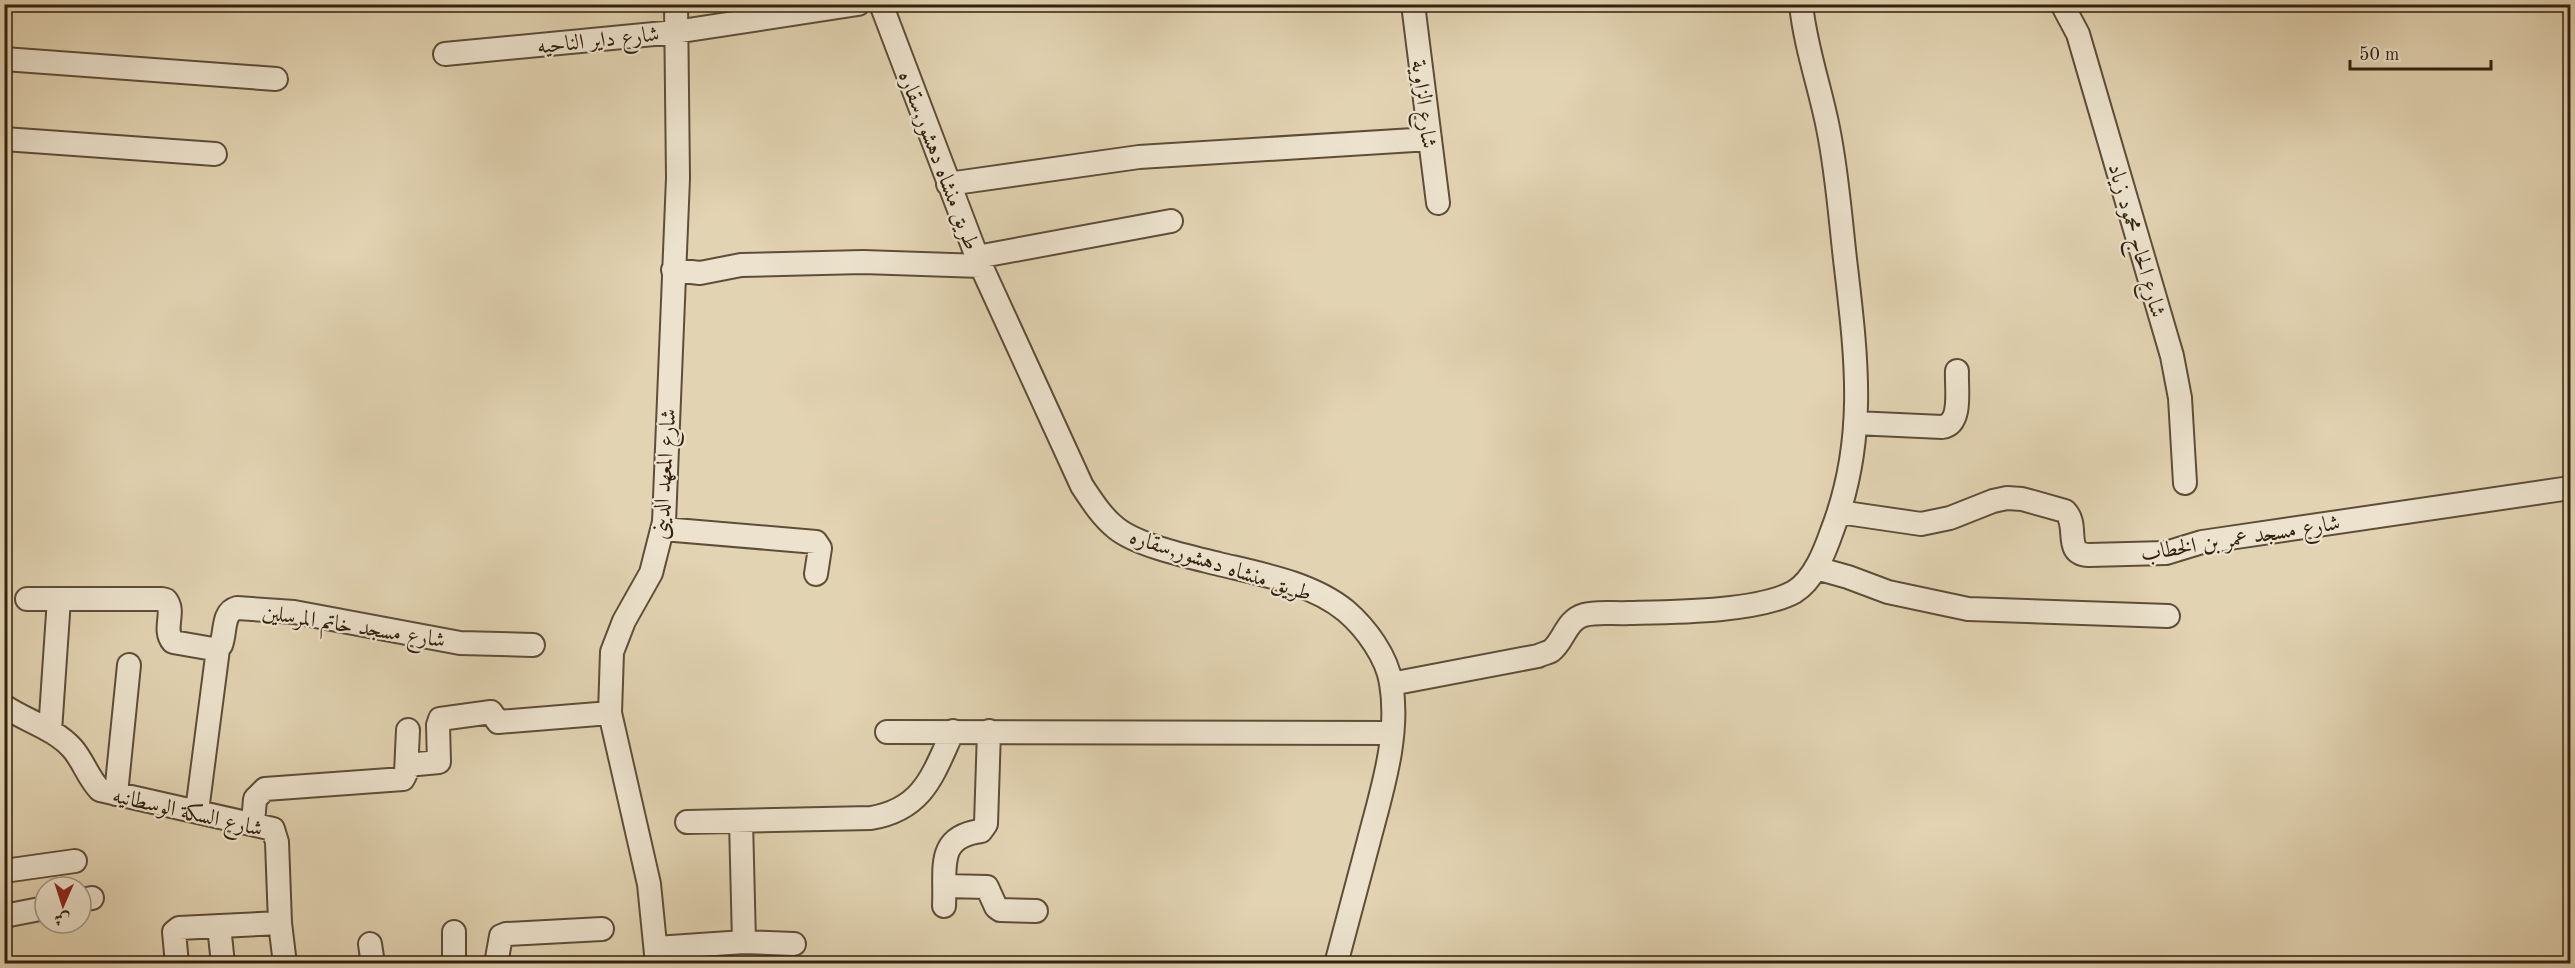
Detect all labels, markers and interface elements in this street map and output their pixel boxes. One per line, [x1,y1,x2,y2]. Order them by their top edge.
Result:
street label: شارع داير الناحيه [536,24,661,64]
scale bar [2350,33,2491,71]
text: 50 m [2359,46,2399,64]
street label: شارع الزاوية [1401,59,1439,151]
street label: طريق منشاه دهشور,سقاره [892,68,982,254]
street label: شارع الحاج محمود زياد [2097,161,2169,322]
street label: شارع المعهد الدينى [649,408,687,541]
street label: شارع مسجد عمر بن الخطاب [2139,512,2343,572]
street label: طريق منشاه دهشور,سقاره [1126,526,1314,608]
street label: شارع مسجد خاتم المرسلين [260,602,447,659]
street label: شارع السكة الوسطانيه [109,784,265,847]
north arrow [33,875,93,935]
text: ش [54,910,71,926]

